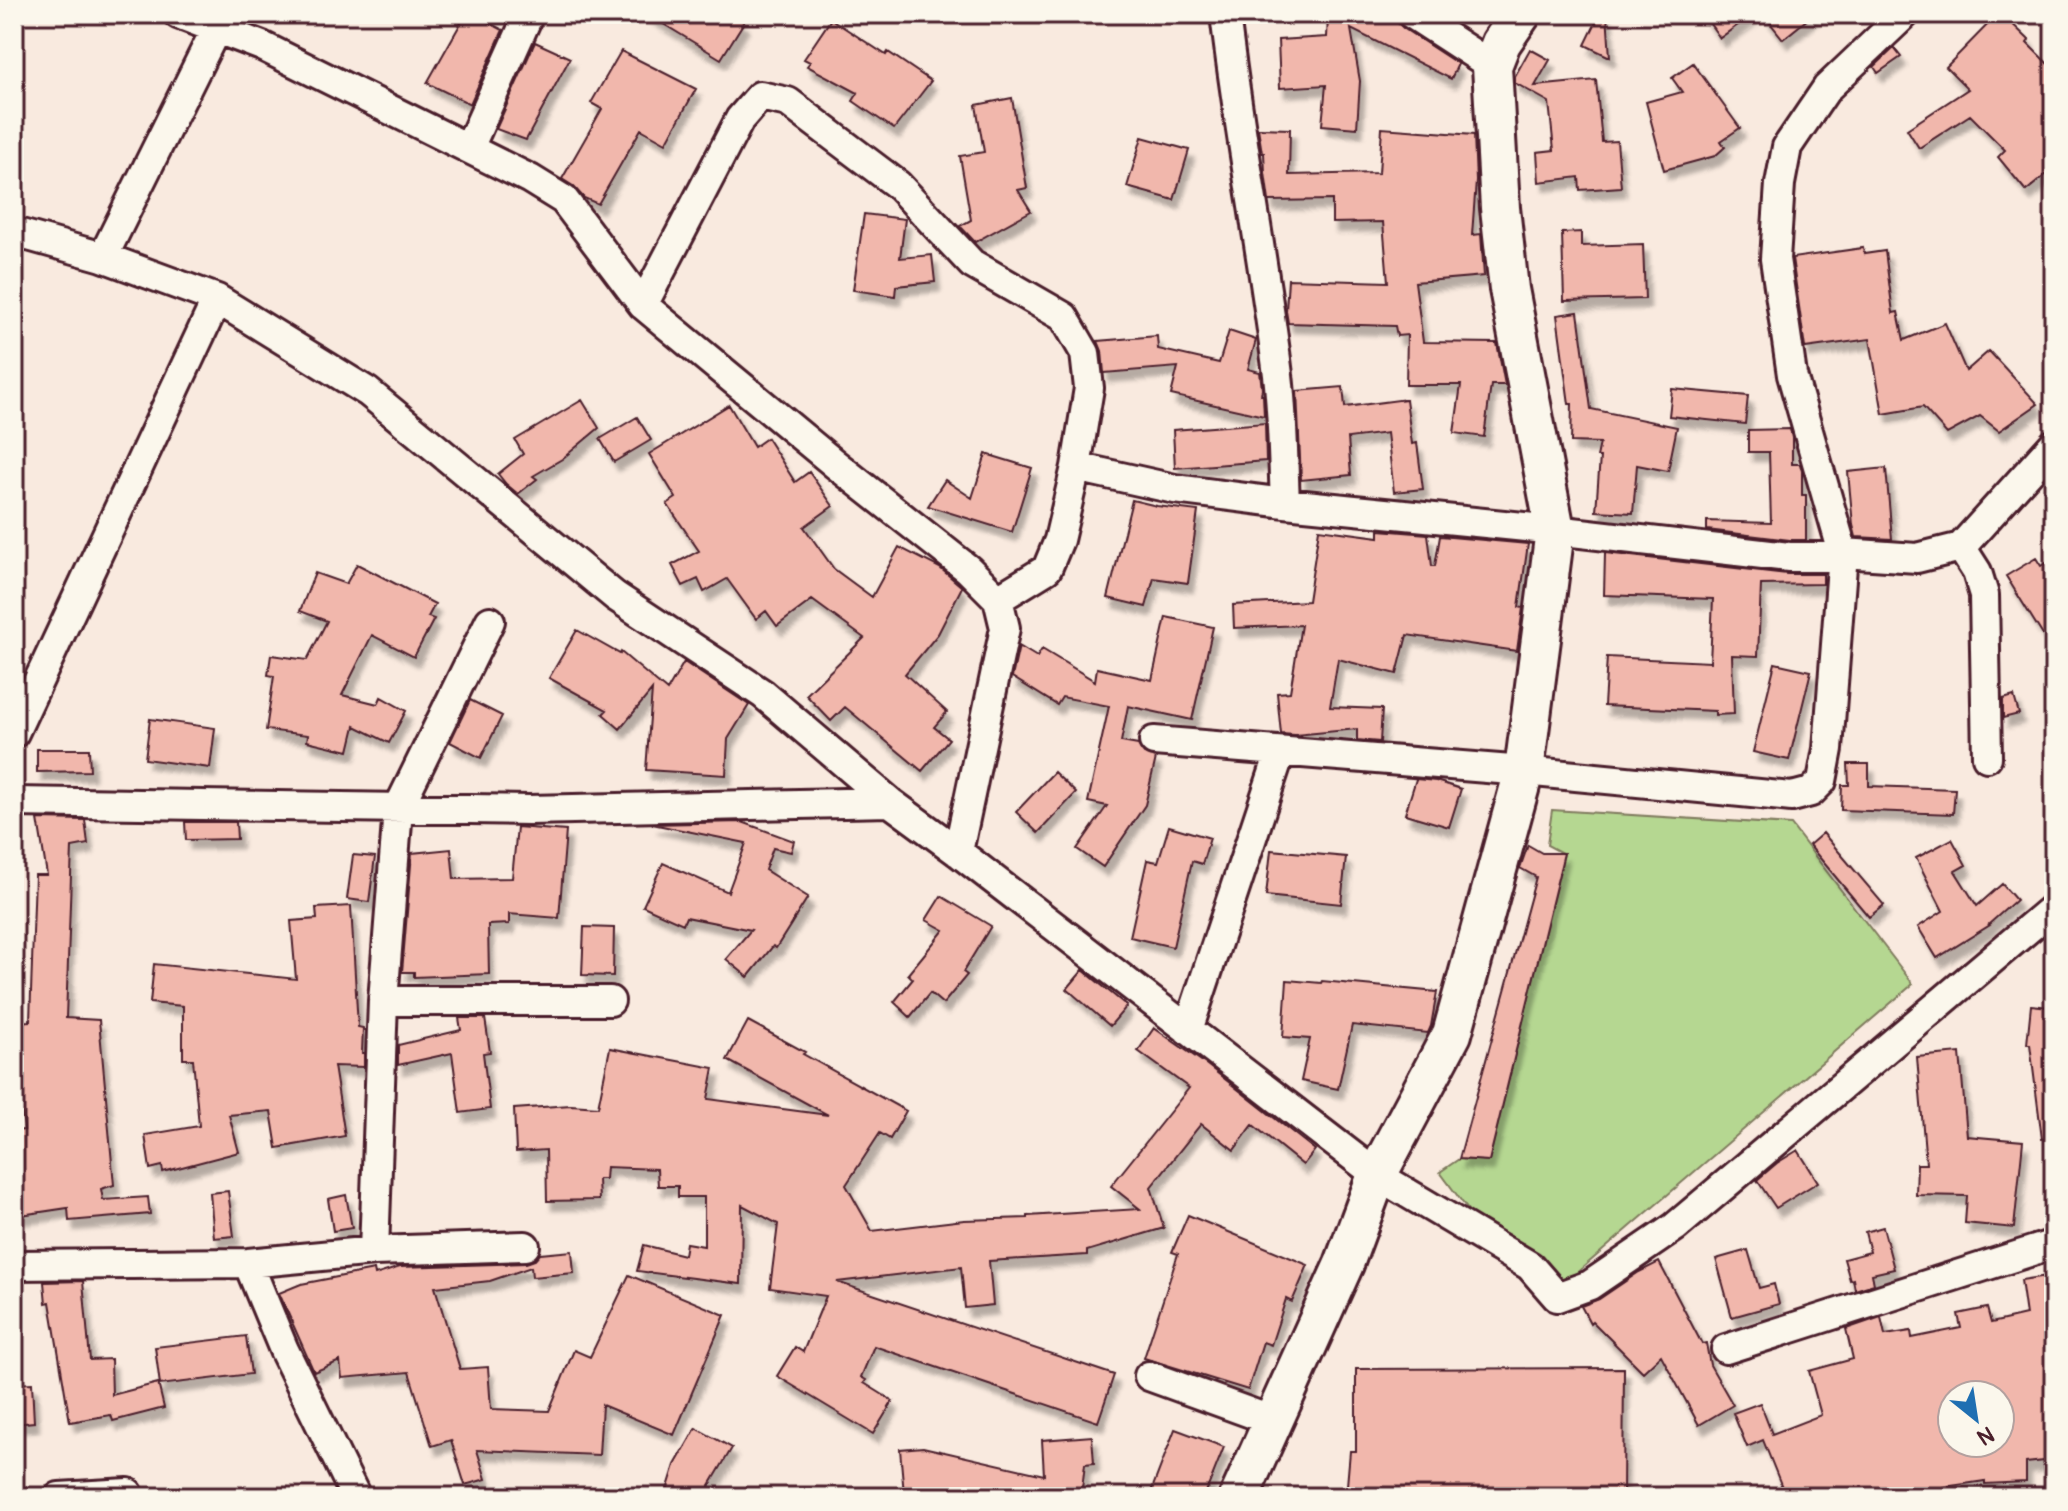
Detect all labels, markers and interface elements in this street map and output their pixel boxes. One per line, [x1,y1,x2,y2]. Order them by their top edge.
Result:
north arrow [1936,1379,2016,1459]
text: N [1972,1420,1999,1451]

